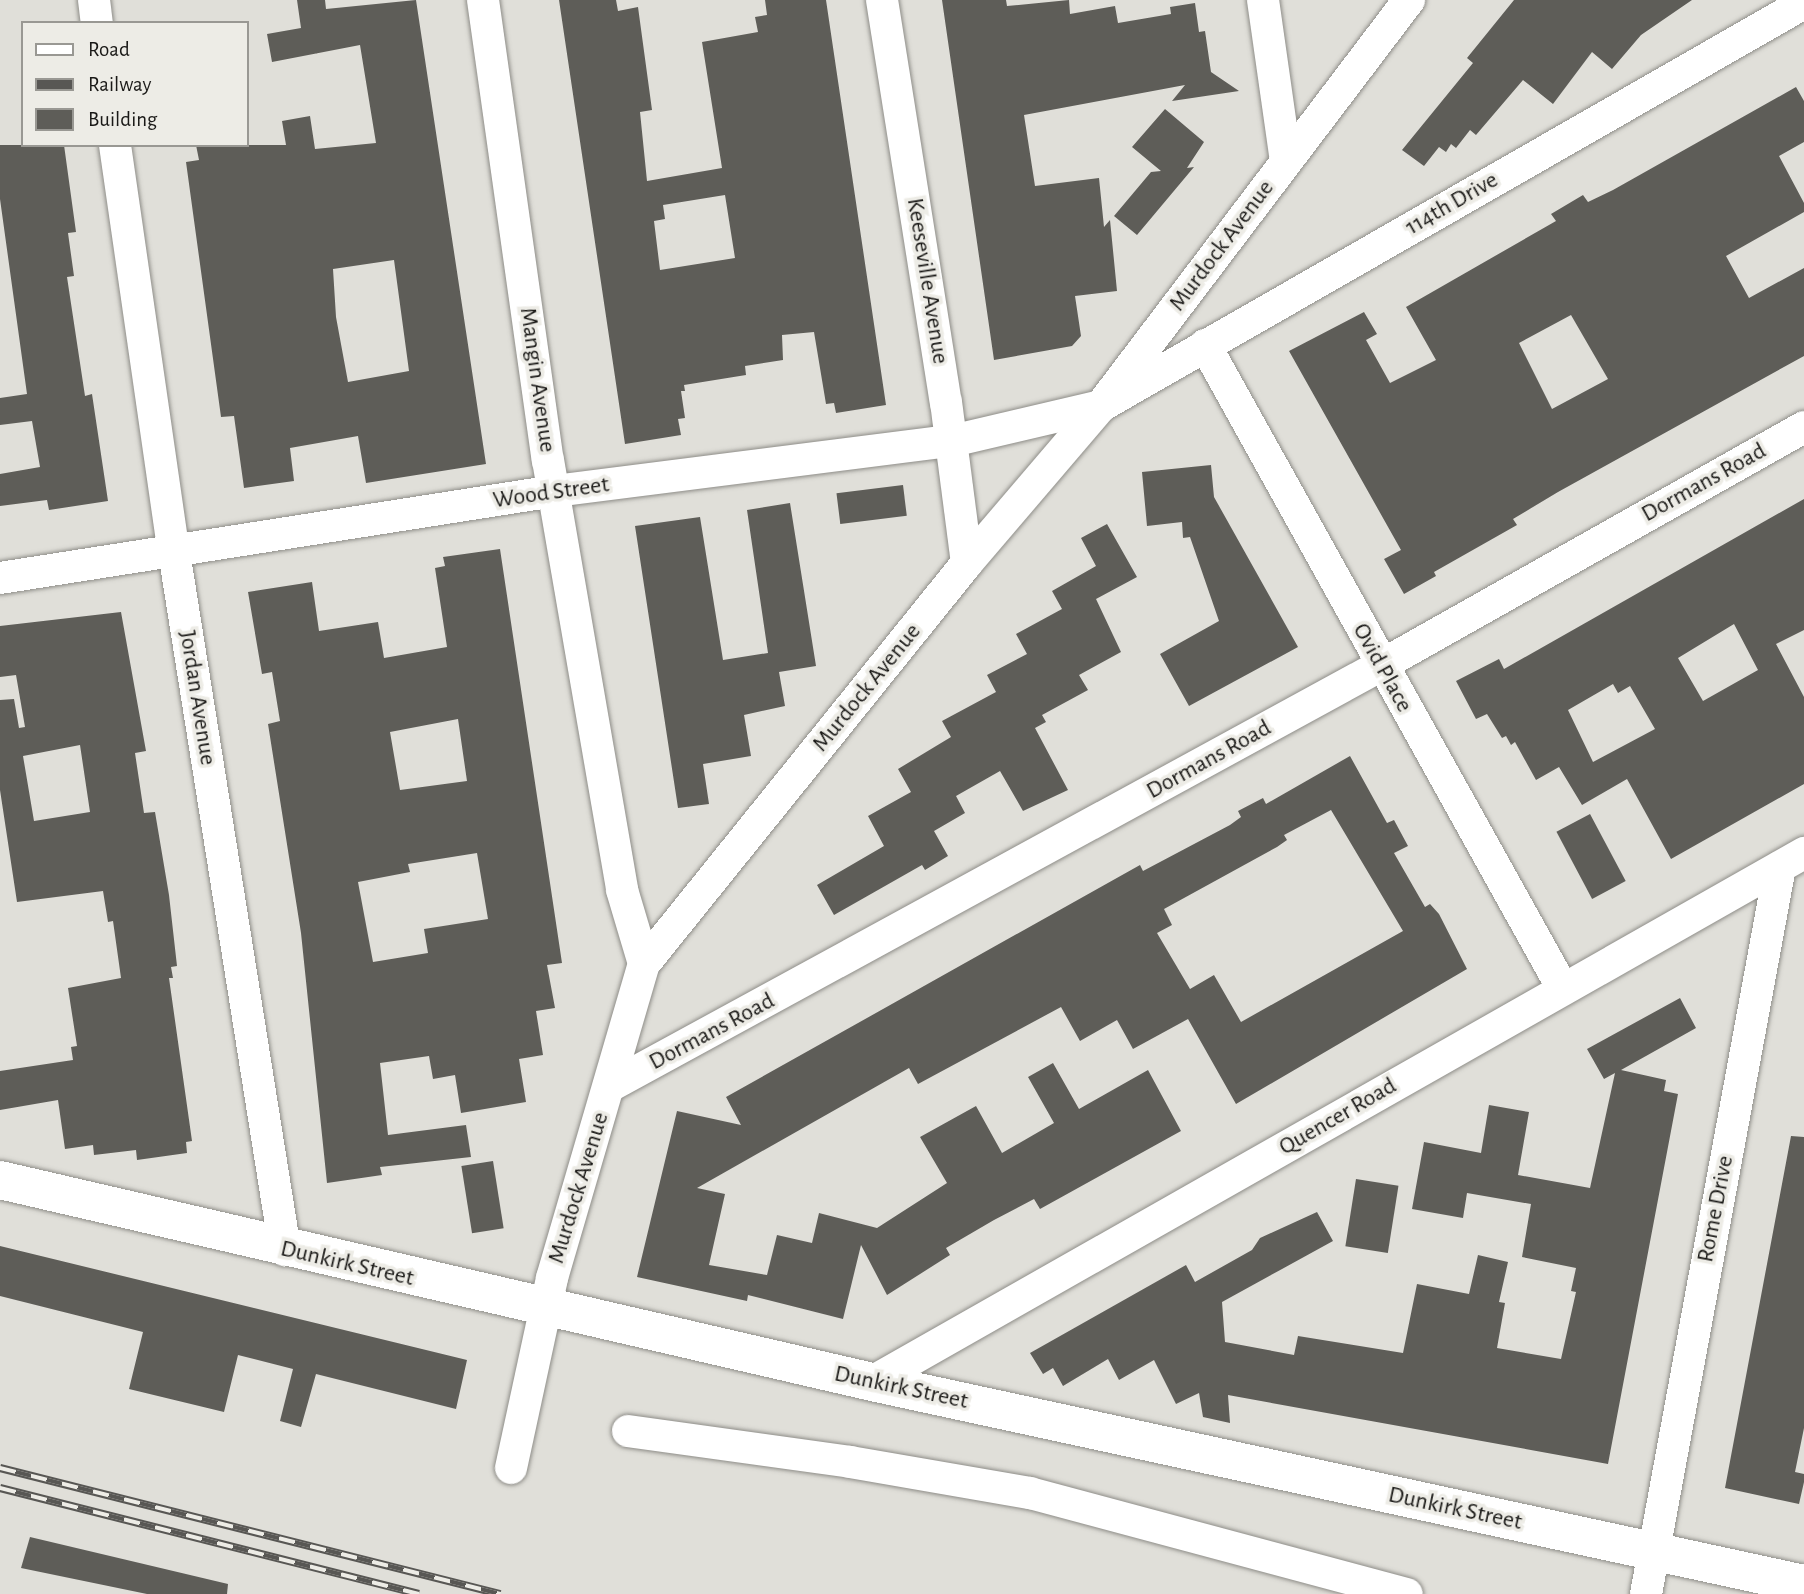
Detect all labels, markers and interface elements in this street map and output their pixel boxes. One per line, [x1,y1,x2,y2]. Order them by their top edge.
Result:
legend [21,21,248,147]
text: Road [88,39,130,60]
text: Railway [88,74,151,95]
text: Building [88,109,157,130]
street label: 114th Drive [1401,166,1503,242]
street label: Murdock Avenue [1163,175,1281,317]
street label: Keeseville Avenue [900,196,954,366]
street label: Mangin Avenue [513,306,561,454]
street label: Dormans Road [1637,437,1771,529]
street label: Wood Street [491,471,611,515]
street label: Murdock Avenue [807,618,927,758]
street label: Ovid Place [1346,618,1418,718]
street label: Jordan Avenue [172,629,222,767]
street label: Dormans Road [1142,714,1276,806]
street label: Dormans Road [644,987,780,1077]
street label: Quencer Road [1274,1072,1402,1162]
street label: Murdock Avenue [542,1109,616,1267]
street label: Rome Drive [1692,1153,1740,1265]
street label: Dunkirk Street [278,1235,416,1293]
street label: Dunkirk Street [832,1360,970,1416]
street label: Dunkirk Street [1386,1481,1524,1537]

